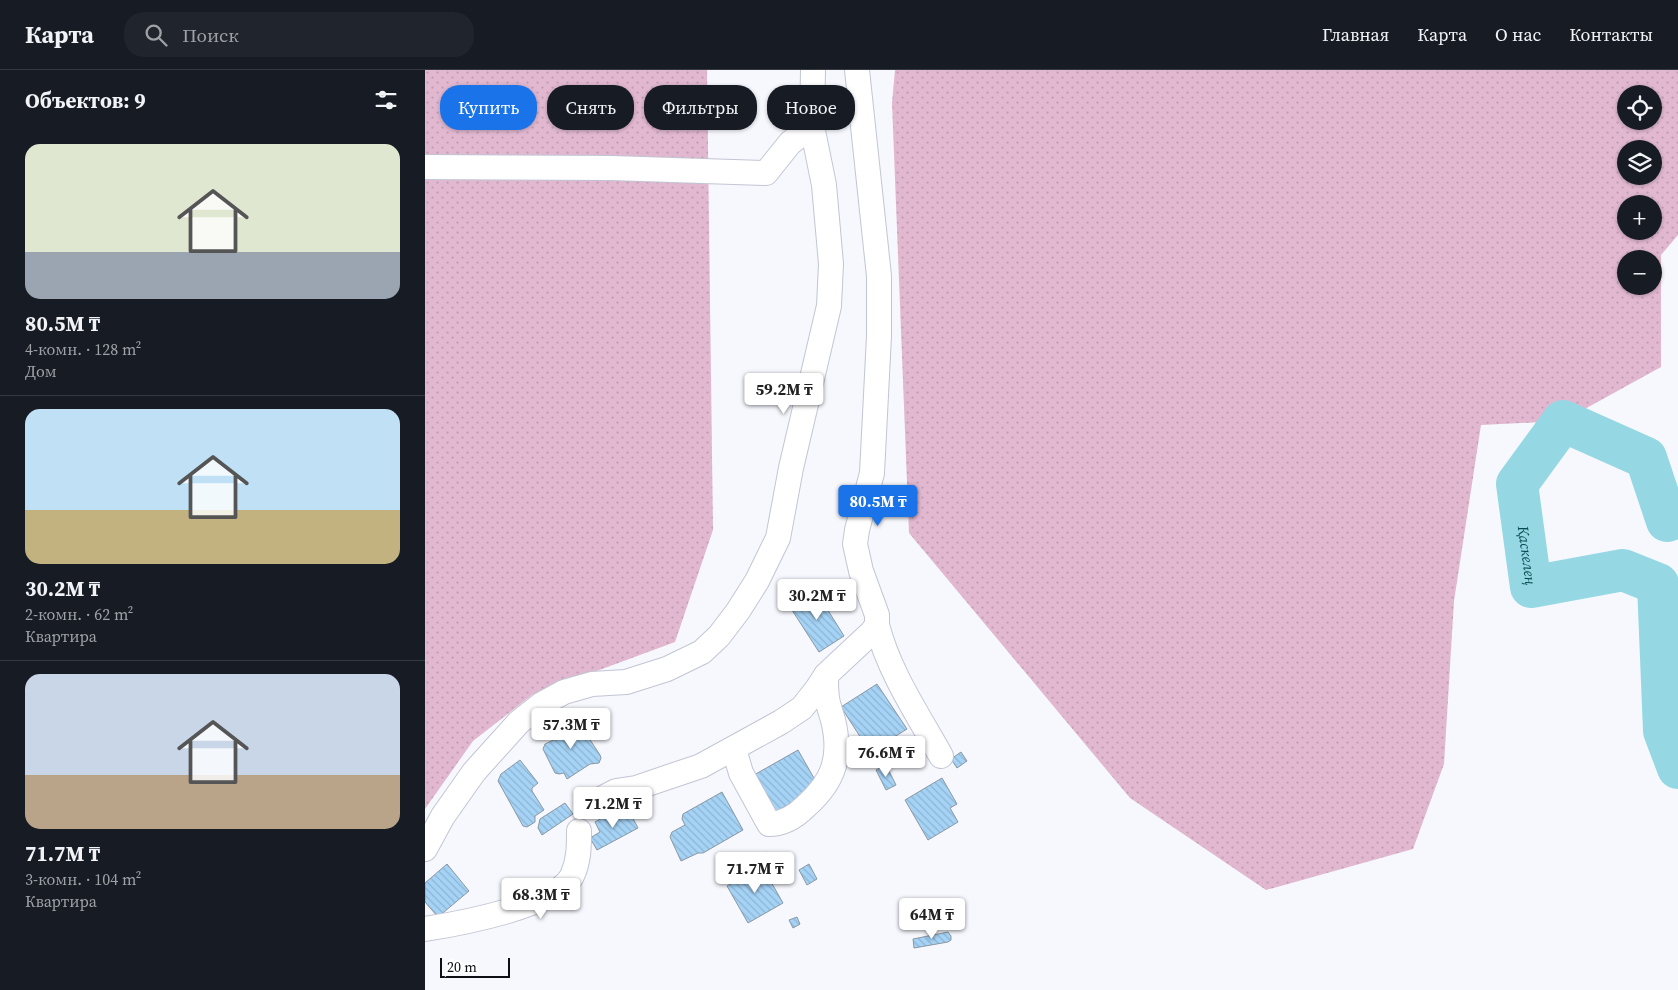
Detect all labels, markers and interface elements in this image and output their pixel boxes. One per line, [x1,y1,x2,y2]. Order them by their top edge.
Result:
search box [124,12,474,57]
text: Карта [25,18,94,51]
icon: search [142,21,170,49]
text: Поиск [182,22,239,48]
text: Главная [1322,22,1389,47]
text: Карта [1417,22,1467,47]
text: О нас [1495,22,1541,47]
text: Контакты [1569,22,1653,47]
chip: Купить [440,85,537,130]
chip: Снять [547,85,634,130]
chip: Фильтры [644,85,757,130]
chip: Новое [767,85,855,130]
map controls [1617,85,1662,295]
button: locate [1617,85,1662,130]
text: Объектов: 9 [25,86,146,115]
icon: filters [372,86,400,114]
button: layers [1617,140,1662,185]
icon: home [168,176,258,266]
button: + [1617,195,1662,240]
button: − [1617,250,1662,295]
text: 80.5M ₸ [25,309,100,338]
text: 4-комн. · 128 m² [25,338,141,360]
text: Дом [25,360,57,382]
pin: 59.2M ₸ [738,372,830,415]
text: 59.2M ₸ [755,378,813,400]
icon: home [168,442,258,532]
pin: 80.5M ₸ [832,484,924,527]
text: 80.5M ₸ [849,490,907,512]
water label: Қаскелең [1513,523,1542,587]
text: 30.2M ₸ [25,574,100,603]
pin: 30.2M ₸ [771,578,863,621]
text: 30.2M ₸ [788,584,846,606]
text: 2-комн. · 62 m² [25,603,133,625]
text: Квартира [25,625,97,647]
icon: home [168,707,258,797]
pin: 57.3M ₸ [525,708,617,750]
text: 57.3M ₸ [542,713,600,735]
pin: 76.6M ₸ [840,736,932,778]
text: 76.6M ₸ [857,741,915,763]
pin: 71.2M ₸ [567,786,659,829]
text: 71.2M ₸ [584,792,642,814]
text: 71.7M ₸ [25,839,100,868]
pin: 71.7M ₸ [709,852,801,894]
text: 71.7M ₸ [726,857,784,879]
text: 3-комн. · 104 m² [25,868,141,890]
pin: 68.3M ₸ [495,878,587,920]
text: 68.3M ₸ [512,883,570,905]
text: Квартира [25,890,97,912]
pin: 64M ₸ [897,898,967,940]
text: 64M ₸ [910,903,954,925]
scale bar [440,955,510,978]
text: 20 m [447,957,477,977]

